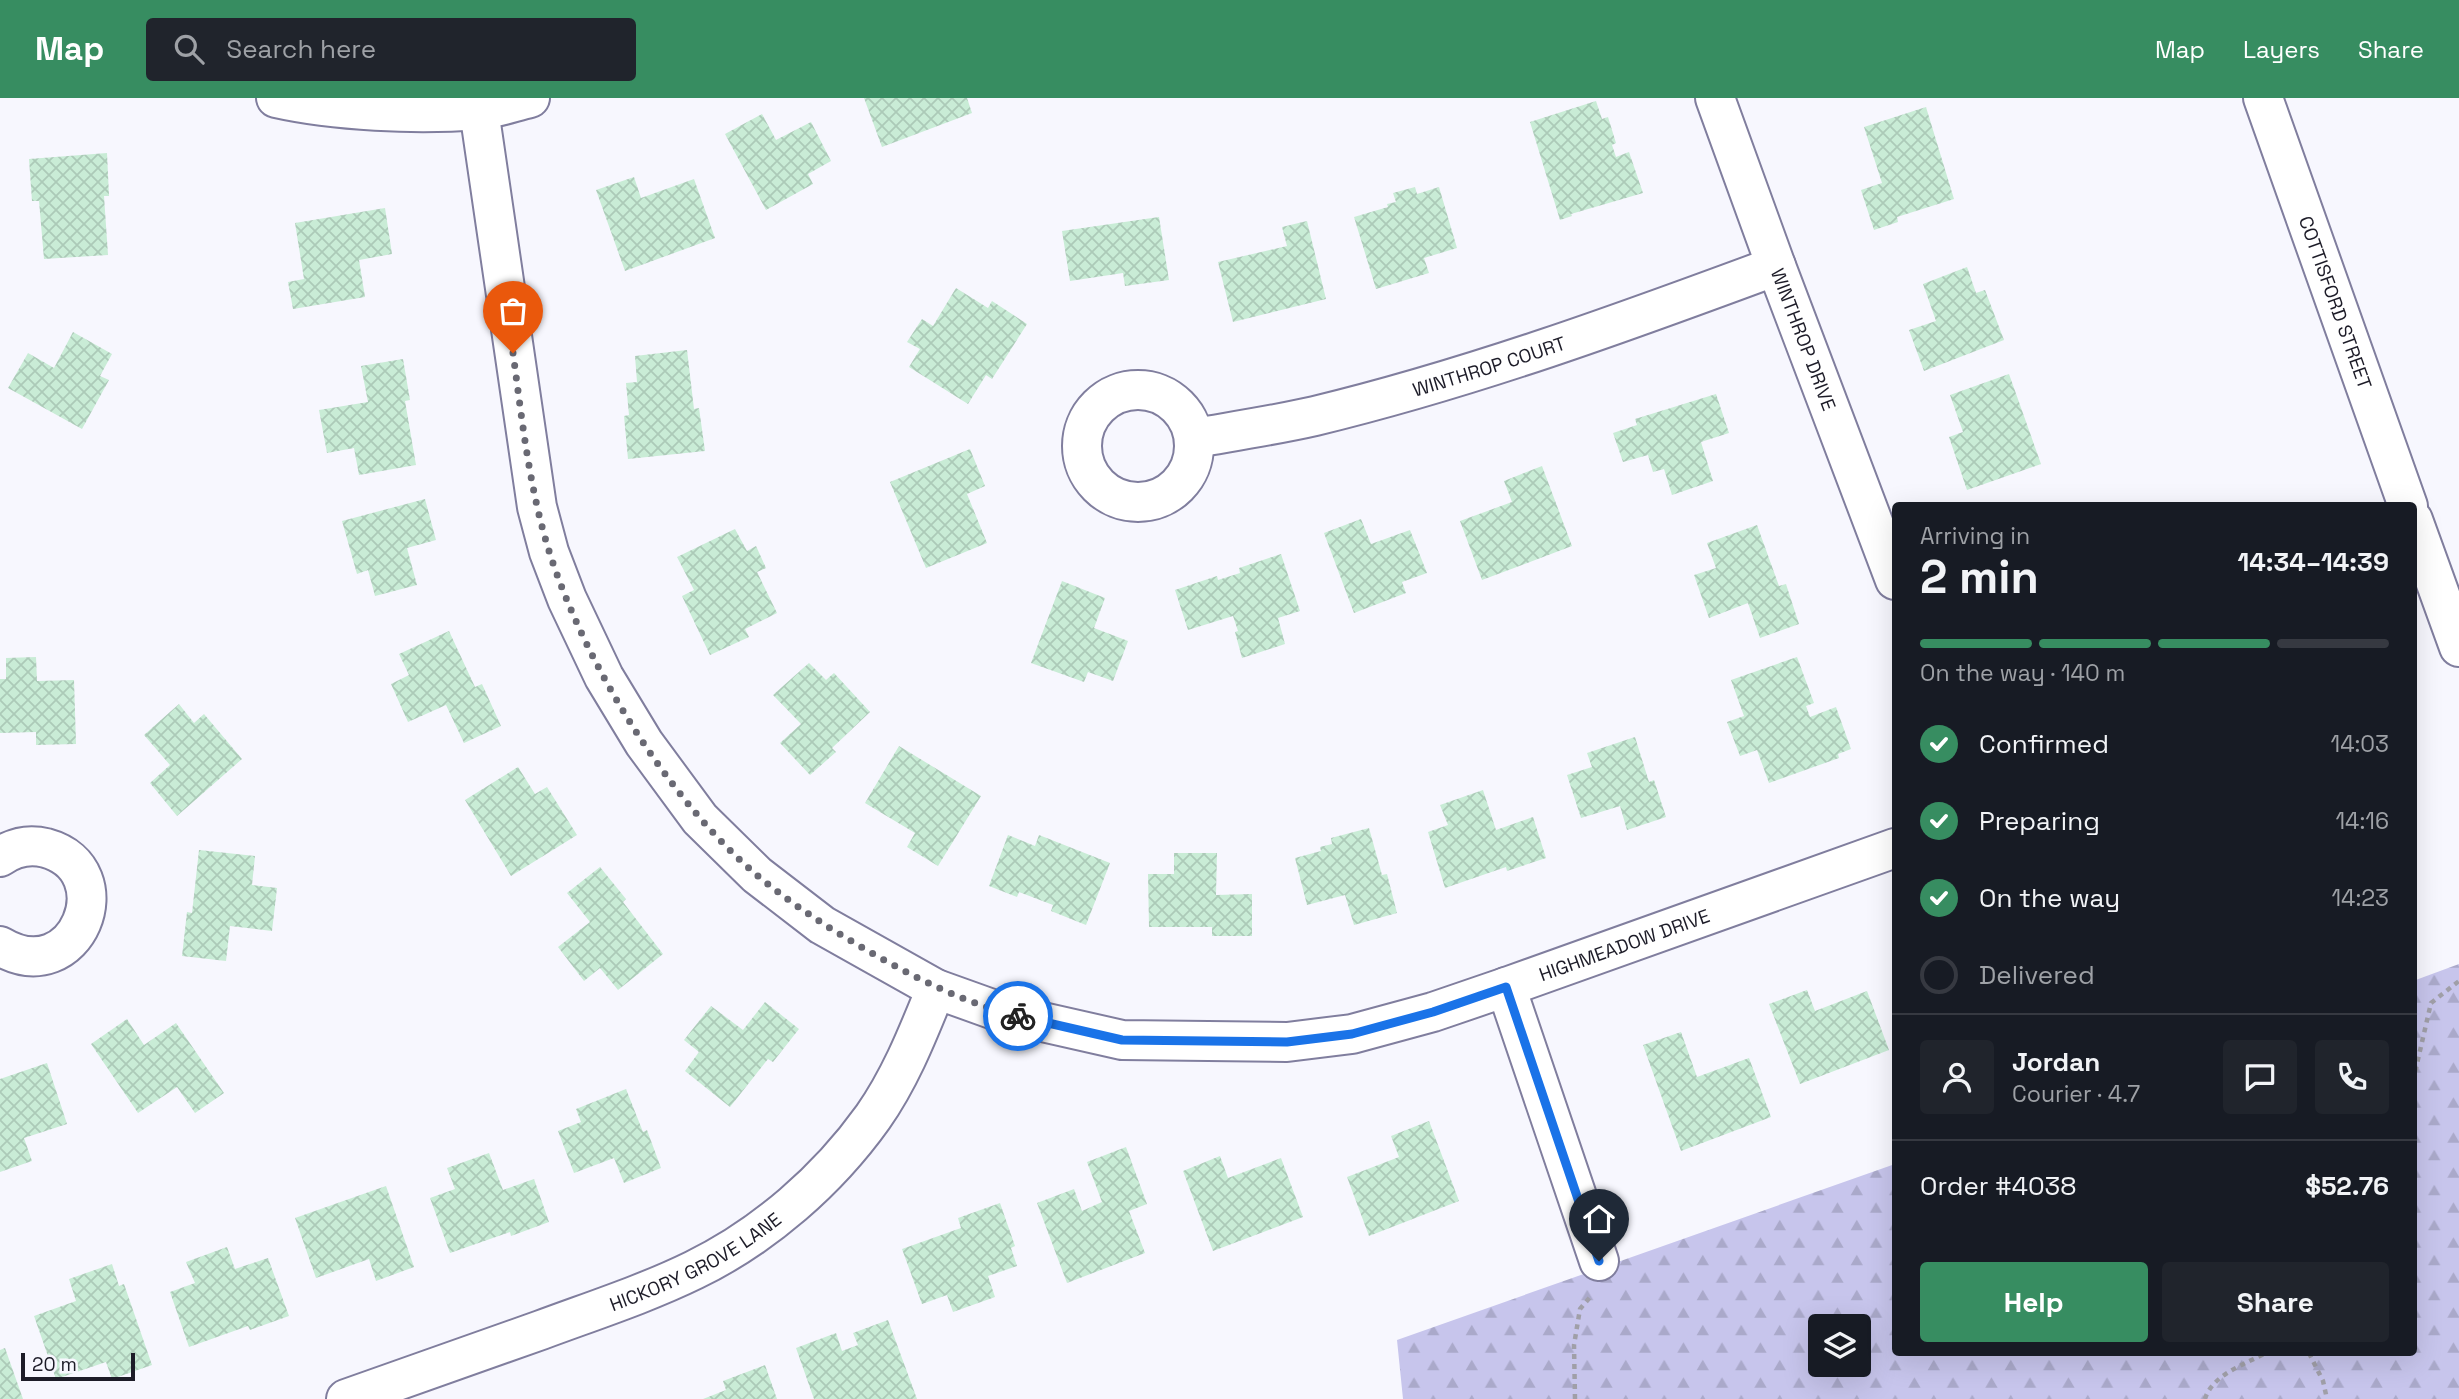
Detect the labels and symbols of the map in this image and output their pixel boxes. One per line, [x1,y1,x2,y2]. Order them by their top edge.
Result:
street label: COTTISFORD STREET [2293,212,2378,393]
street label: WINTHROP DRIVE [1765,264,1842,414]
pin [483,281,543,353]
street label: WINTHROP COURT [1410,330,1569,402]
street label: HIGHMEADOW DRIVE [1535,903,1713,987]
courier [983,981,1053,1051]
pin [1569,1189,1629,1261]
street label: HICKORY GROVE LANE [606,1206,786,1317]
scale bar [21,1350,135,1382]

